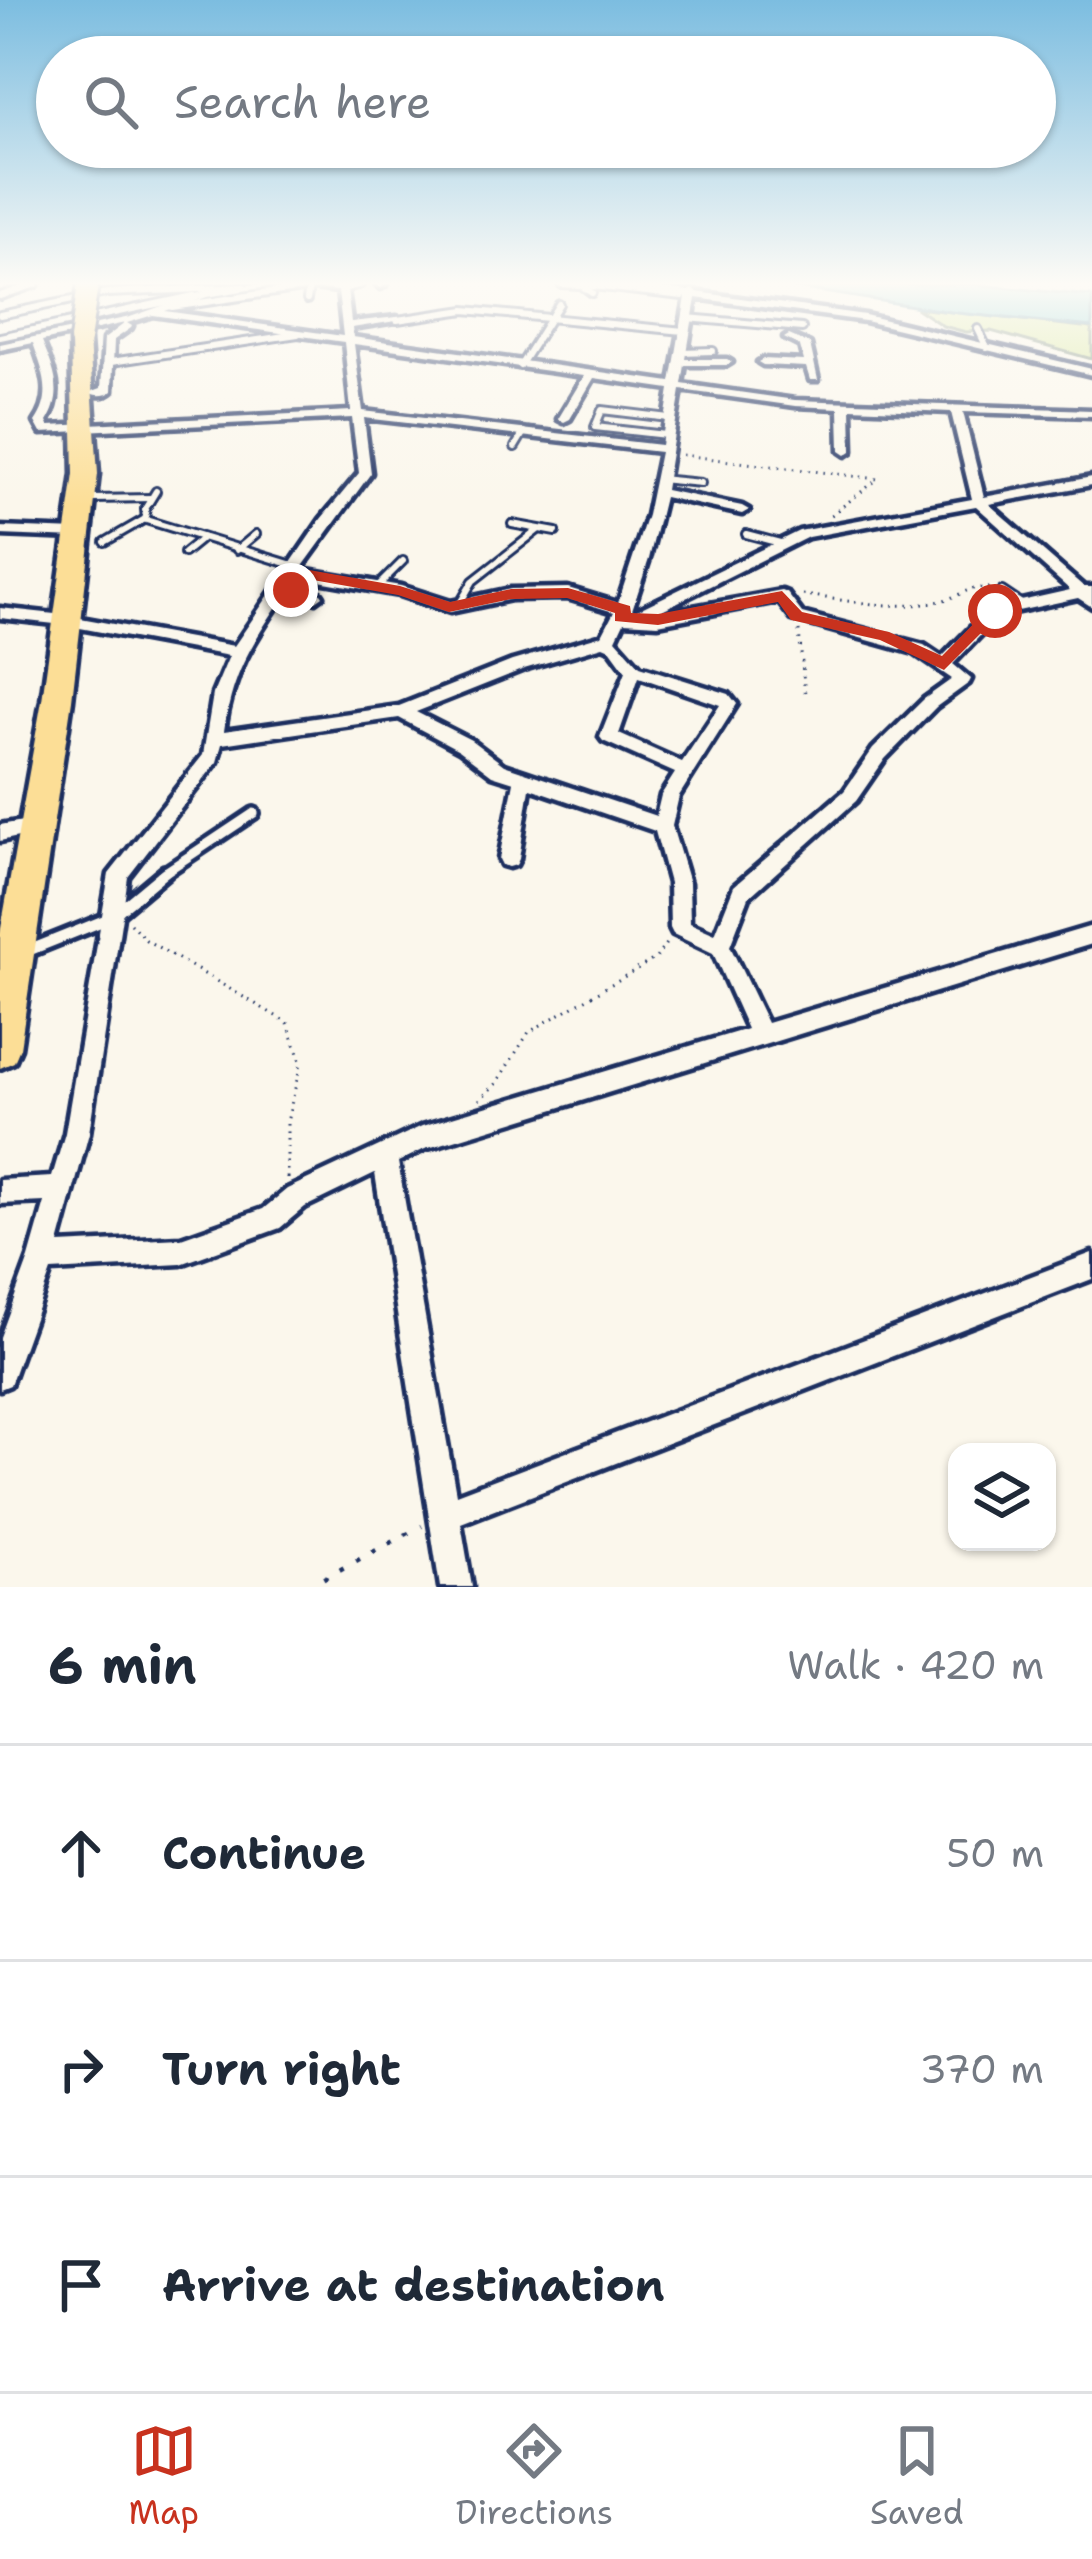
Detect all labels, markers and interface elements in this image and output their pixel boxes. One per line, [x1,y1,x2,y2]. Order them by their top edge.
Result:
search box [36,36,1056,168]
icon: search [78,69,144,135]
text: Search here [174,72,431,132]
route end [264,563,318,617]
route start [968,584,1022,638]
map controls [948,1443,1056,1551]
button: layers [948,1443,1056,1551]
text: 6 min [48,1631,197,1699]
text: Walk · 420 m [787,1639,1044,1691]
icon: ahead [48,1820,114,1886]
text: Continue [162,1823,366,1883]
text: 50 m [946,1827,1044,1879]
icon: right [48,2036,114,2102]
text: Turn right [162,2039,401,2099]
text: 370 m [919,2043,1044,2095]
icon: arrive [48,2252,114,2318]
text: Arrive at destination [162,2255,665,2315]
tab: Map [128,2418,199,2535]
tab: Directions [456,2418,613,2535]
tab: Saved [870,2418,964,2535]

